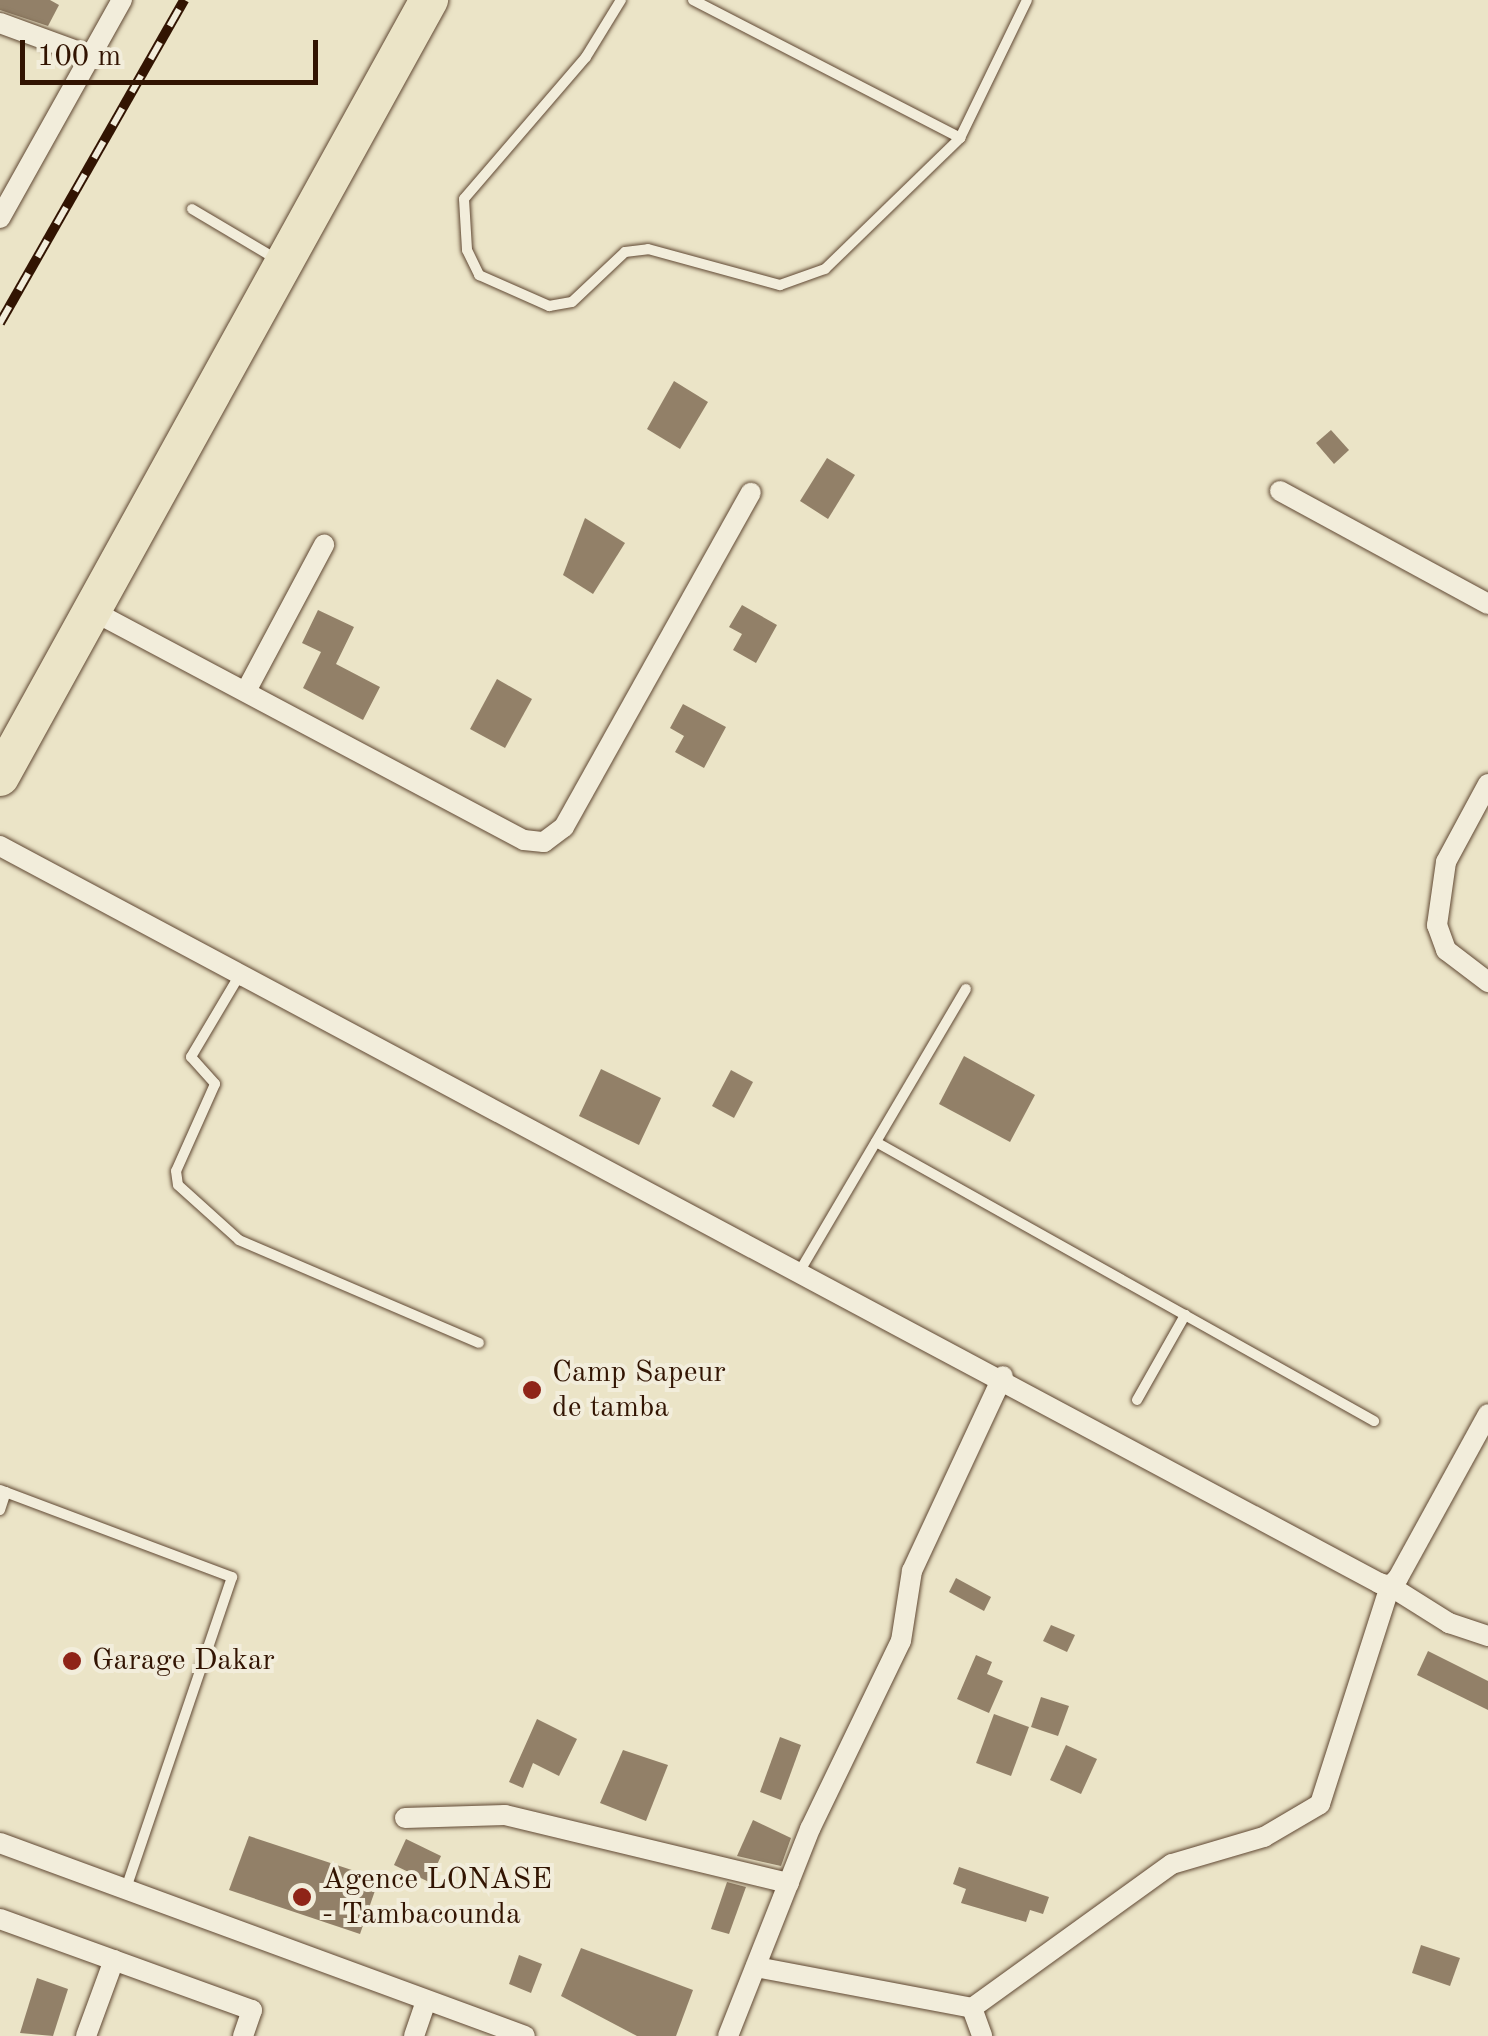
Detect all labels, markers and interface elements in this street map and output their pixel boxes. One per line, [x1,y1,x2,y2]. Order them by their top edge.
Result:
scale bar [25,20,322,82]
text: 100 m [37,42,121,72]
place label: Camp Sapeur de tamba [552,1355,726,1426]
marker: Camp Sapeur de tamba [521,1379,543,1401]
place label: Garage Dakar [92,1643,275,1679]
marker: Garage Dakar [61,1650,83,1672]
place label: Agence LONASE - Tambacounda [322,1862,552,1932]
marker: Agence LONASE - Tambacounda [291,1886,313,1908]

